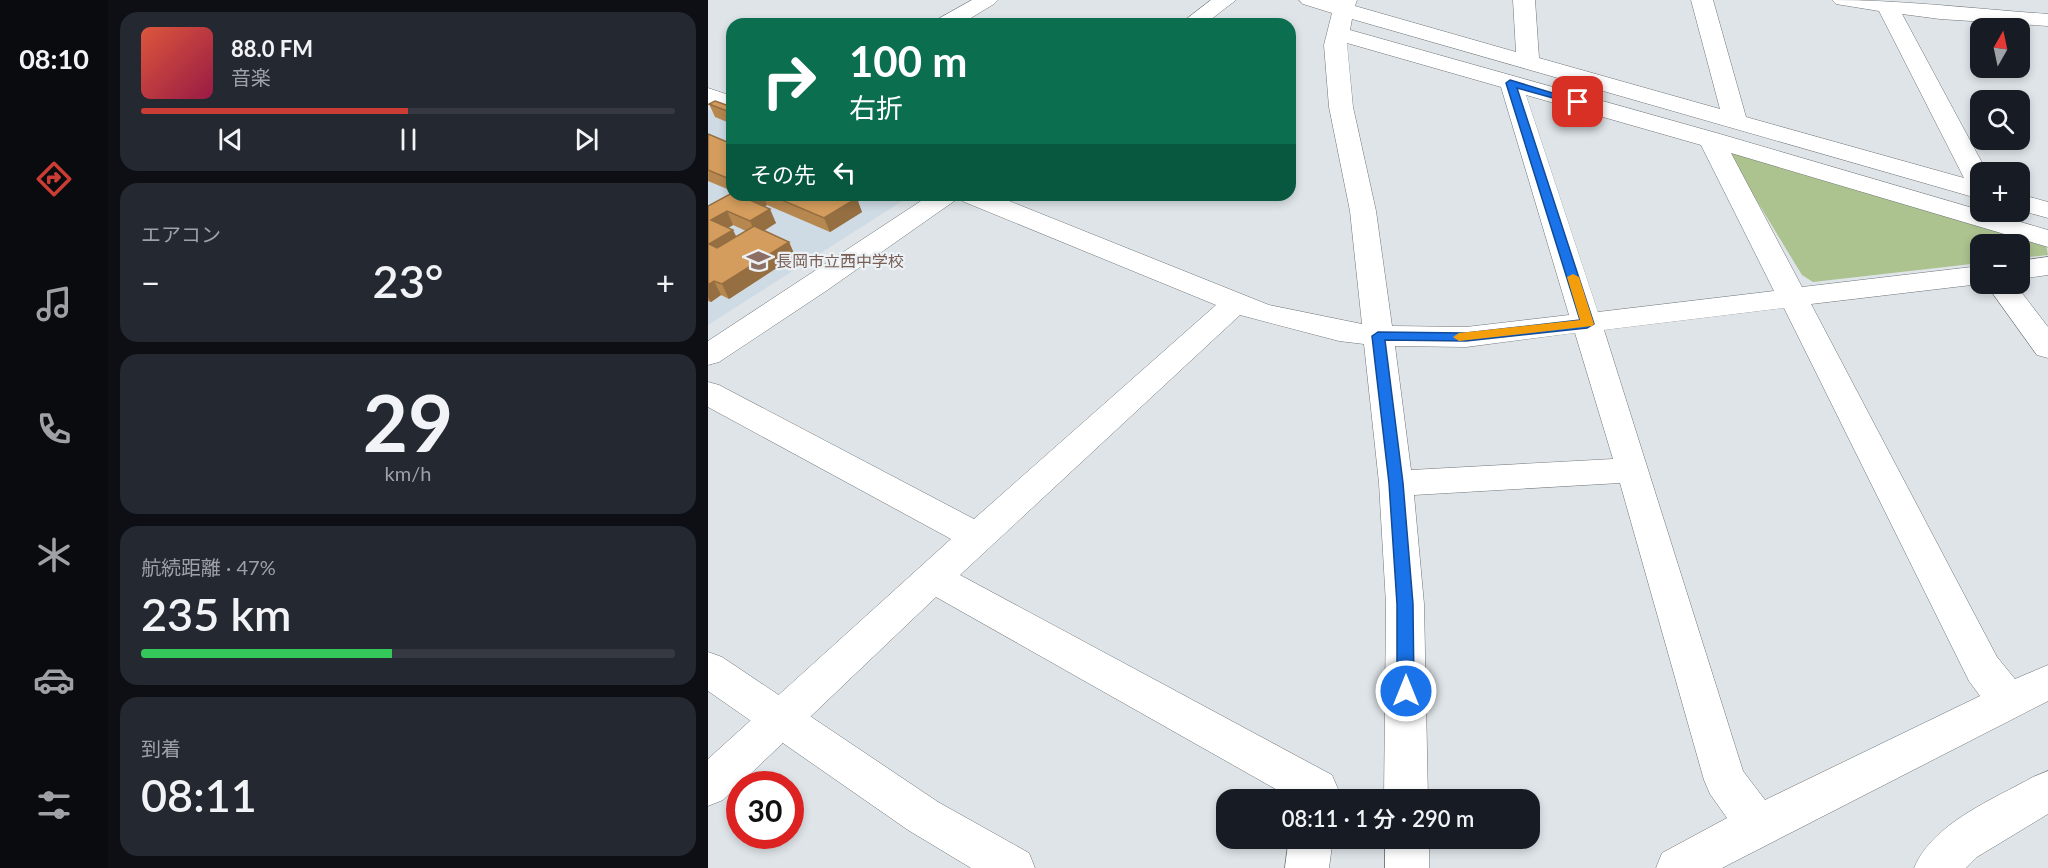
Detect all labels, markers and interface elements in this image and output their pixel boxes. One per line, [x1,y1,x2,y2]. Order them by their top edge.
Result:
north arrow [1970,18,2030,78]
map controls [1970,18,2030,294]
text: 88.0 FM [231,35,313,62]
text: 100 m [849,36,967,86]
text: 08:10 [19,42,89,75]
icon: right [750,42,828,120]
text: 音楽 [231,65,271,89]
pin [1552,76,1603,127]
icon: arrive [1561,85,1594,118]
button: search [1970,90,2030,150]
text: 右折 [849,91,903,124]
icon: previous [214,123,247,156]
icon: pause [392,123,425,156]
icon: next [570,123,603,156]
icon: left [828,156,861,189]
icon: directions [33,158,75,200]
text: その先 [750,161,816,188]
button: + [1970,162,2030,222]
text: エアコン [141,222,221,246]
button: − [1970,234,2030,294]
school or university icon: 長岡市立西中学校 [745,247,771,273]
place label: 長岡市立西中学校 [776,251,904,270]
text: 23° [373,254,443,308]
text: − [141,262,160,302]
text: + [656,262,675,302]
icon: music [33,283,75,325]
text: 29 [363,375,453,469]
icon: phone [33,408,75,450]
text: km/h [385,461,431,485]
icon: climate [33,534,75,576]
text: 航続距離 · 47% [141,555,276,579]
text: 235 km [141,587,291,641]
icon: car [33,659,75,701]
position arrow [1374,659,1438,723]
text: 到着 [141,736,181,760]
text: 08:11 [141,768,257,822]
speed limit sign: 30 [726,771,804,849]
icon: filters [33,784,75,826]
text: 08:11 · 1 分 · 290 m [1282,805,1474,832]

